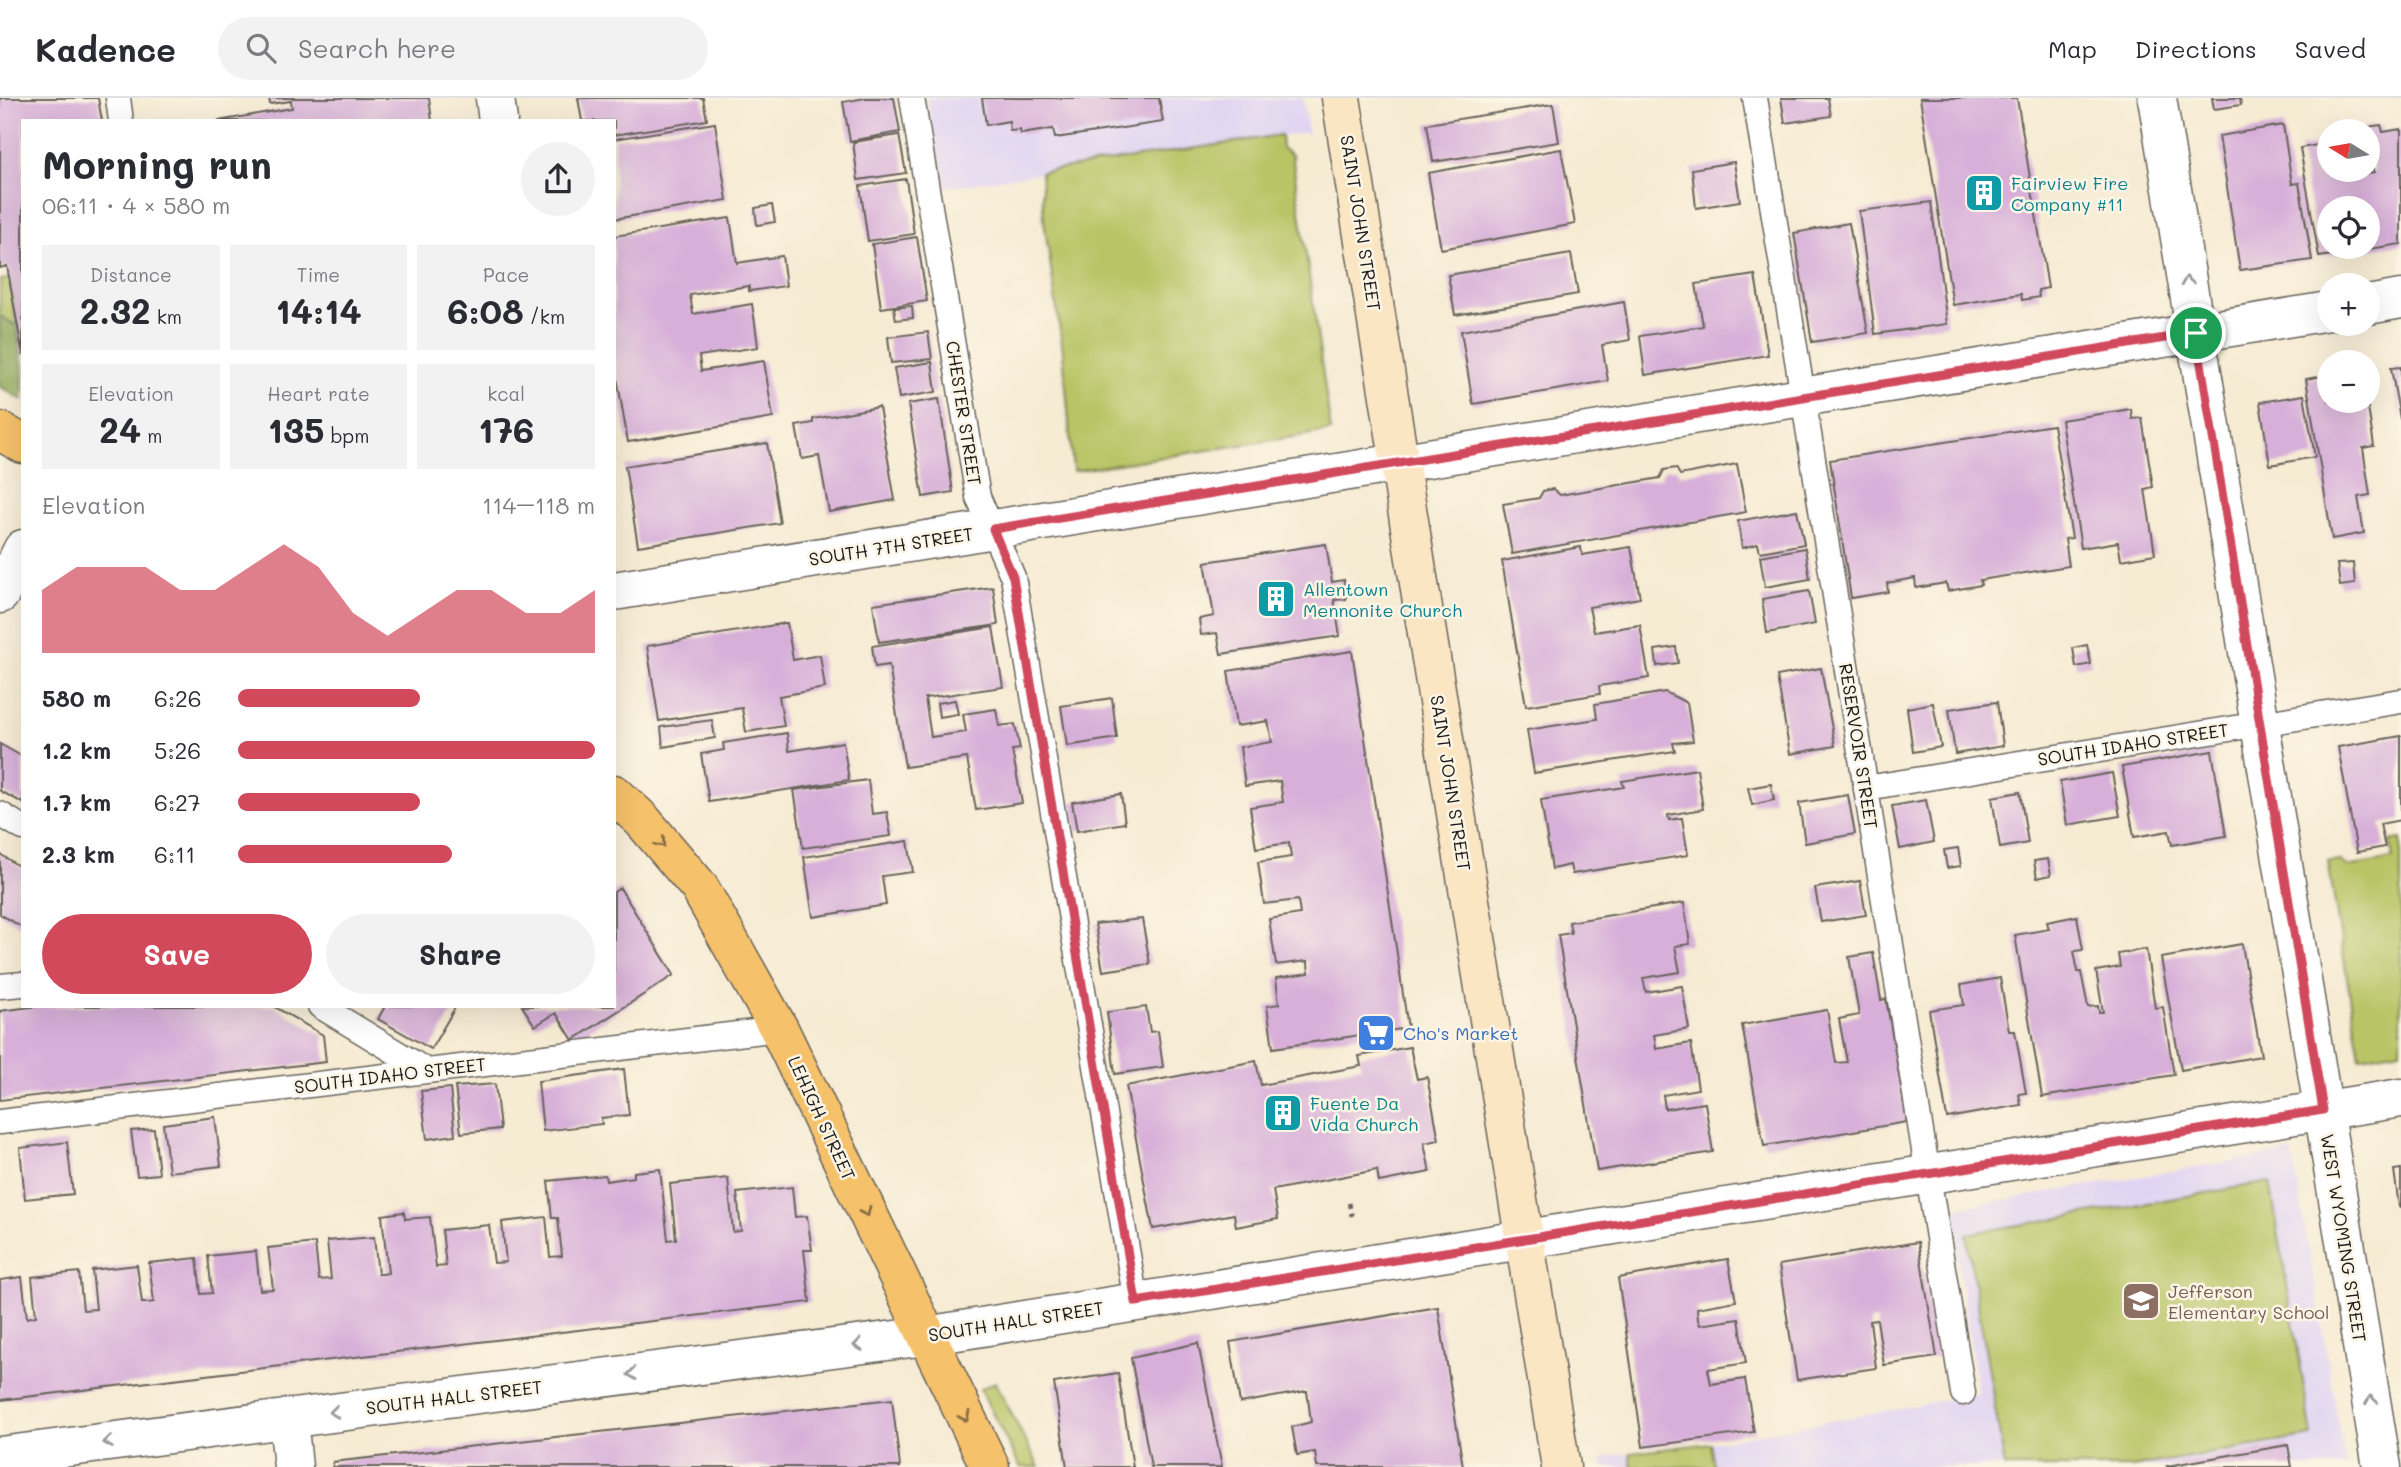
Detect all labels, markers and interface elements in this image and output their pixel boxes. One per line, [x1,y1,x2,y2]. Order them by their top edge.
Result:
search box [218,17,708,80]
text: Kadence [35,27,176,70]
icon: search [242,29,280,67]
text: Search here [298,31,456,65]
text: Map [2048,33,2097,64]
text: Directions [2135,33,2257,64]
text: Saved [2295,33,2366,64]
north arrow [2317,119,2380,182]
map controls [2317,119,2380,413]
street label: SAINT JOHN STREET [1335,133,1387,313]
text: Morning run [42,139,272,189]
button: share [521,142,595,216]
place label: Fairview Fire Company #11 [2011,171,2128,216]
building icon: Fairview Fire Company #11 [1963,172,2005,214]
text: 06:11 · 4 × 580 m [42,190,230,220]
button: locate [2317,196,2380,259]
text: Distance [90,262,172,287]
text: Time [297,262,340,287]
text: Pace [483,262,529,287]
button: + [2317,273,2380,336]
one-way arrow [2180,275,2195,287]
text: 2.32 [80,287,151,333]
text: 14:14 [275,287,362,333]
text: 6:08 [447,287,524,333]
pin [2166,303,2226,363]
text: km [151,304,182,329]
text: /km [524,304,565,329]
icon: arrive [2177,314,2215,352]
street label: CHESTER STREET [941,339,987,487]
button: − [2317,350,2380,413]
text: Elevation [88,381,173,406]
text: Heart rate [267,381,370,406]
text: kcal [487,381,525,406]
text: 24 [99,406,141,452]
text: 135 [267,406,324,452]
text: 176 [478,406,534,452]
text: m [141,423,162,448]
text: bpm [324,423,370,448]
text: Elevation [42,490,145,520]
text: 114–118 m [482,490,595,520]
street label: SOUTH 7TH STREET [807,521,975,571]
place label: Allentown Mennonite Church [1303,577,1462,622]
building icon: Allentown Mennonite Church [1255,578,1297,620]
street label: RESERVOIR STREET [1834,662,1884,830]
text: 580 m [42,683,111,713]
text: 6:26 [154,683,202,713]
street label: SAINT JOHN STREET [1425,693,1477,873]
street label: SOUTH IDAHO STREET [2036,717,2230,771]
text: 1.2 km [42,735,111,765]
text: 5:26 [154,735,201,765]
text: 1.7 km [42,787,111,817]
text: 6:27 [154,787,201,817]
one-way arrow [653,835,665,848]
text: 2.3 km [42,839,115,869]
text: 6:11 [154,839,196,869]
button: Save [42,914,312,994]
button: Share [326,914,595,994]
supermarket icon: Cho's Market [1355,1012,1397,1054]
place label: Cho's Market [1403,1021,1518,1045]
street label: SOUTH IDAHO STREET [293,1051,487,1099]
street label: LEHIGH STREET [783,1052,861,1184]
place label: Fuente Da Vida Church [1310,1091,1418,1136]
building icon: Fuente Da Vida Church [1262,1092,1304,1134]
street label: WEST WYOMING STREET [2316,1132,2372,1344]
one-way arrow [858,1205,872,1217]
place label: Jefferson Elementary School [2168,1279,2330,1324]
school or university icon: Jefferson Elementary School [2120,1280,2162,1322]
street label: SOUTH HALL STREET [927,1295,1105,1347]
one-way arrow [852,1337,864,1352]
one-way arrow [627,1366,638,1381]
street label: SOUTH HALL STREET [365,1374,543,1420]
one-way arrow [2364,1394,2379,1406]
one-way arrow [328,1405,340,1420]
one-way arrow [957,1410,971,1422]
one-way arrow [102,1434,114,1449]

